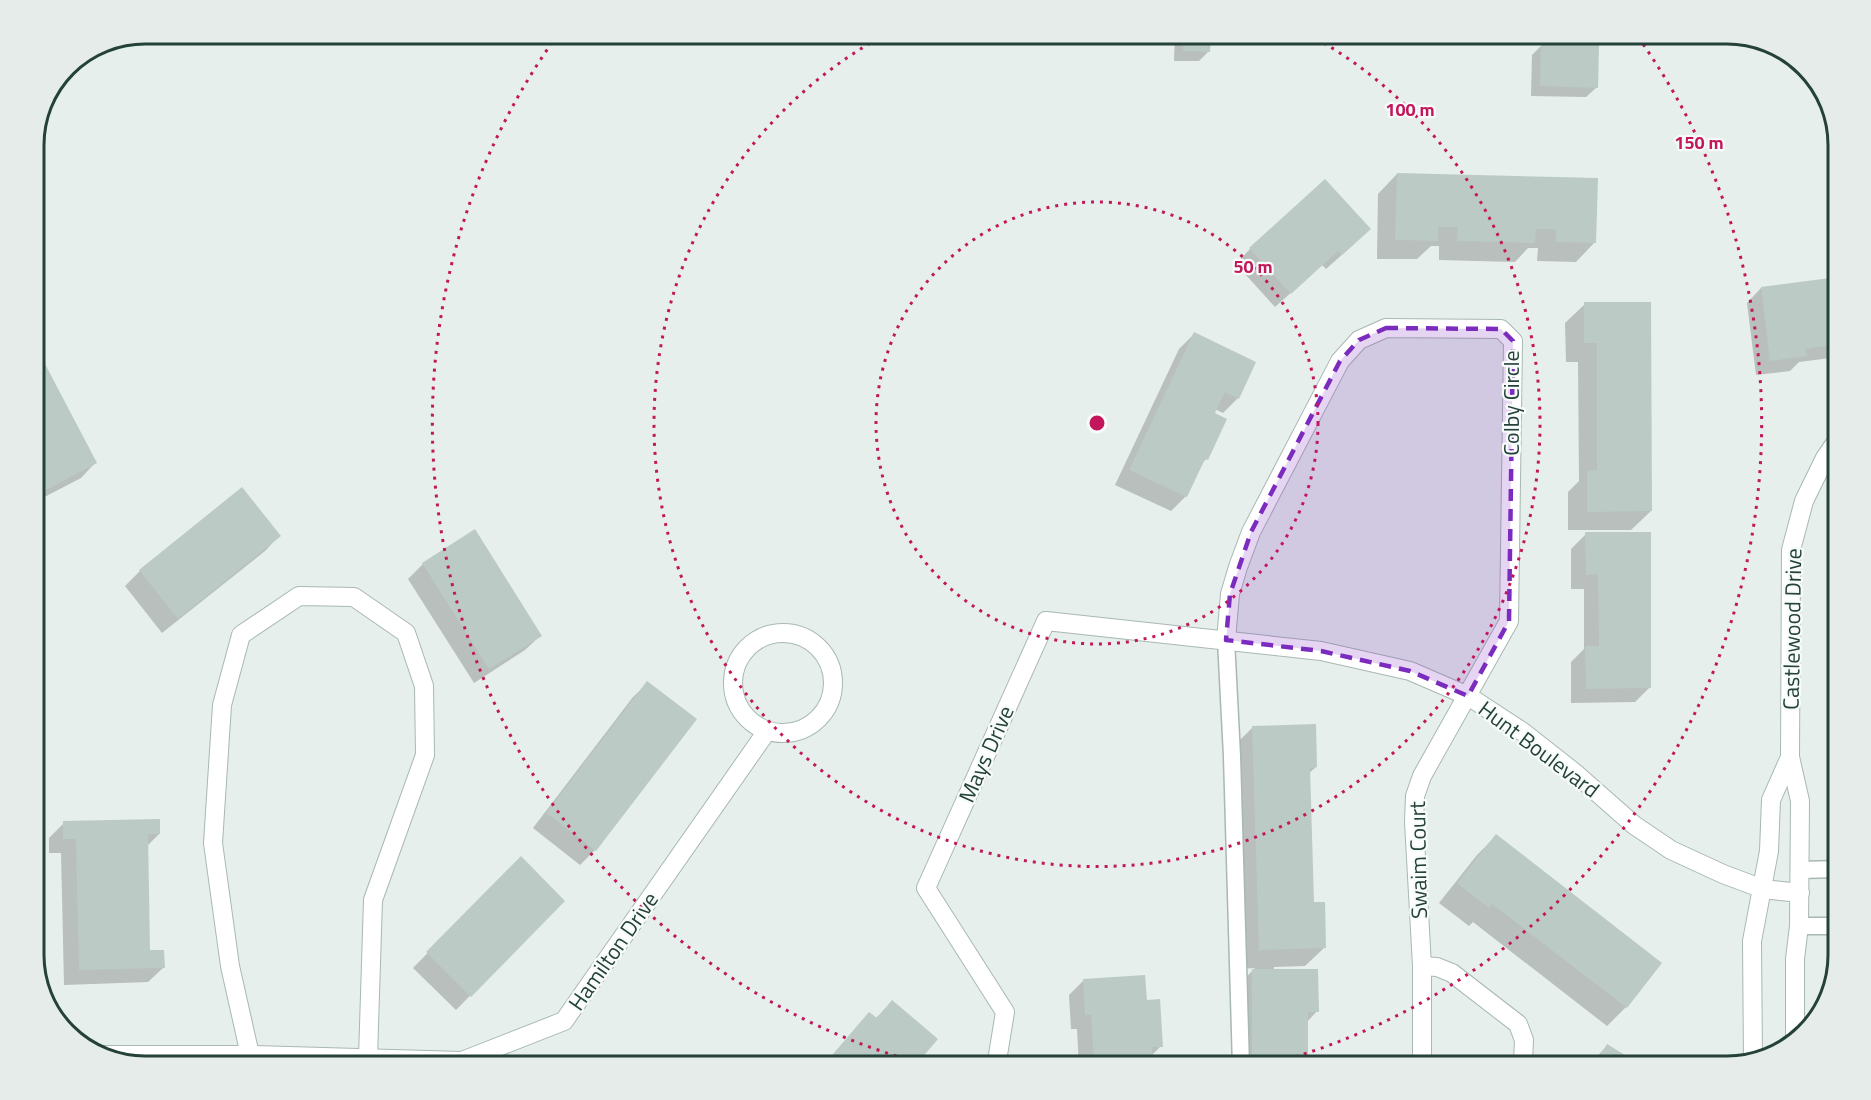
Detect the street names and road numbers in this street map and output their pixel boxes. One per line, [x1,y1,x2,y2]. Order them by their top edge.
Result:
street label: Colby Circle [1494,350,1528,456]
street label: Castlewood Drive [1774,548,1810,710]
street label: Hunt Boulevard [1471,692,1607,806]
street label: Mays Drive [950,700,1022,808]
street label: Swaim Court [1400,801,1436,919]
street label: Hamilton Drive [559,885,667,1017]

